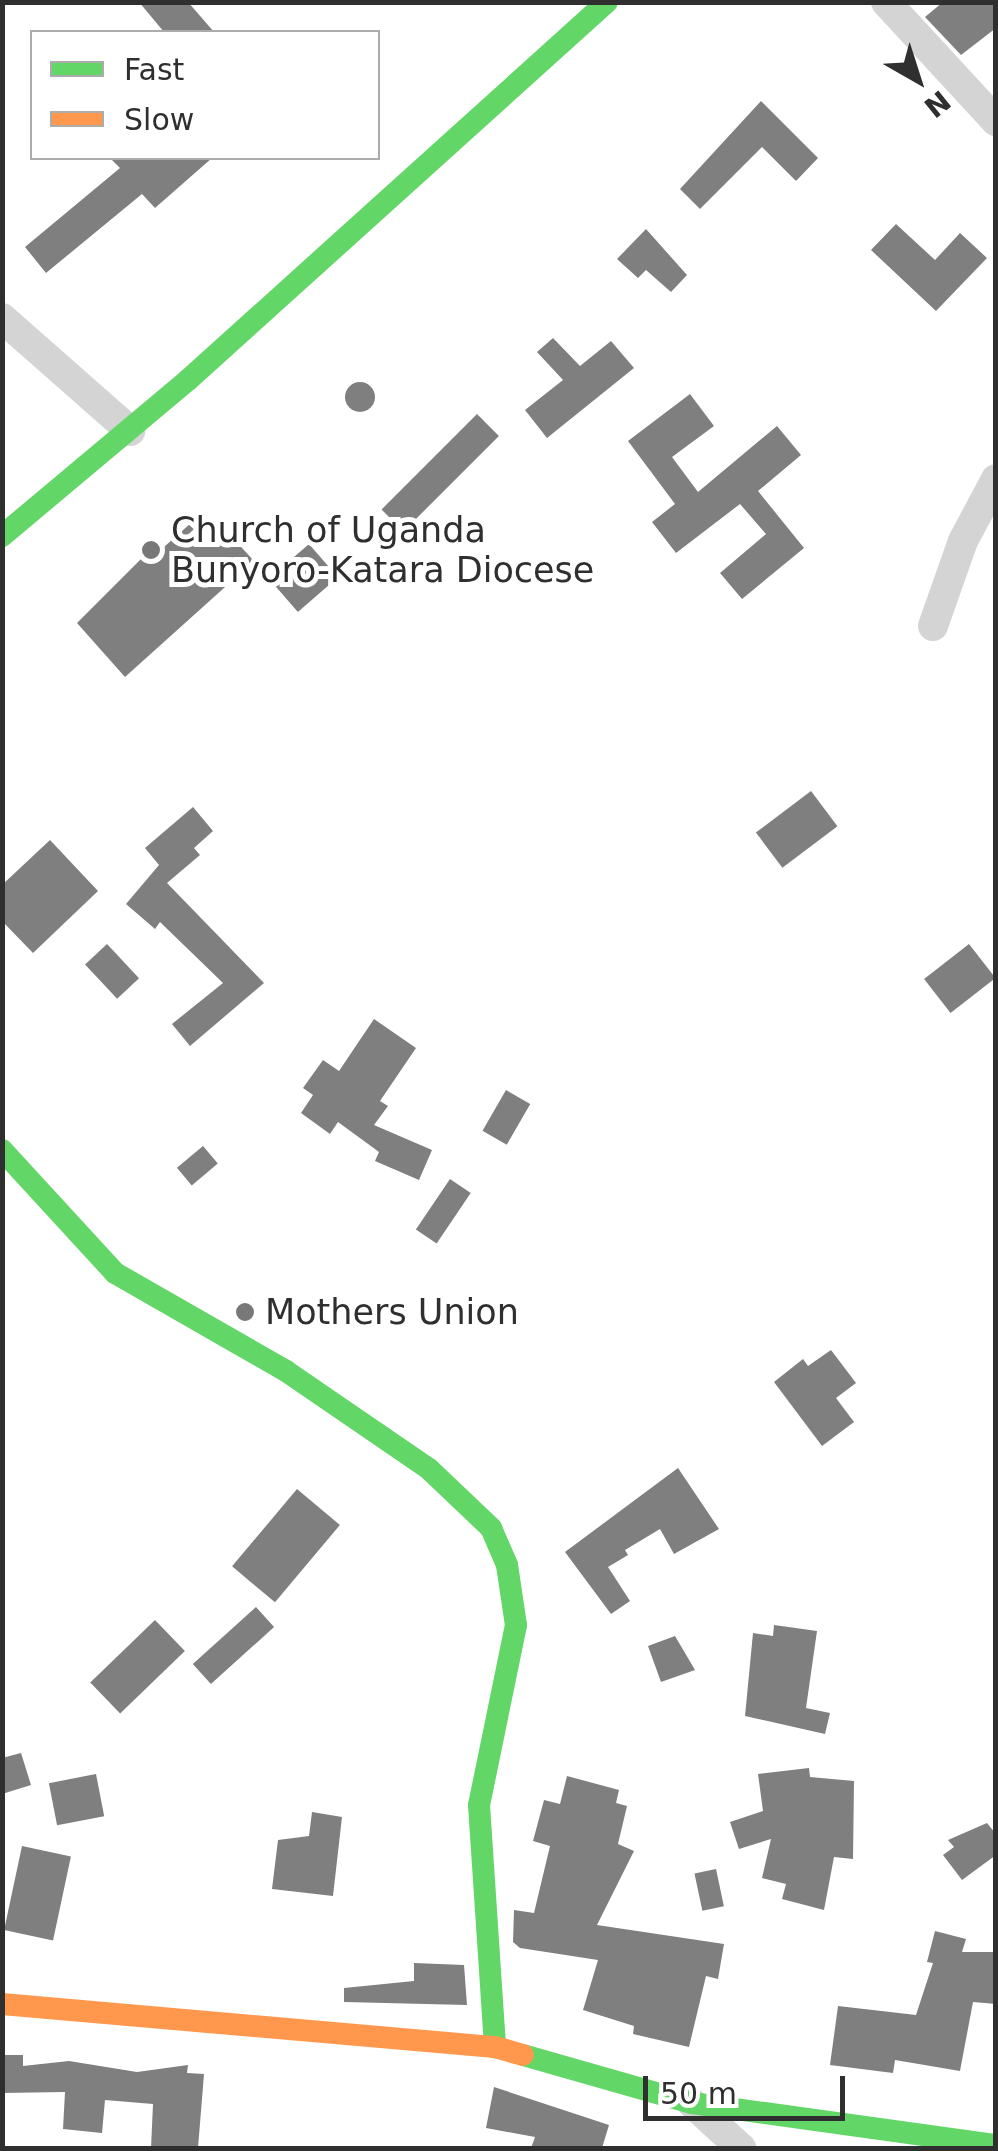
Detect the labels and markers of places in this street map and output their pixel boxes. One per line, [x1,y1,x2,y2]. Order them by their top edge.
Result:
place label: Church of Uganda Bunyoro-Katara Diocese [171,509,594,591]
marker: Church of Uganda Bunyoro-Katara Diocese [140,539,162,561]
place label: Mothers Union [265,1291,519,1333]
marker: Mothers Union [234,1301,256,1323]

